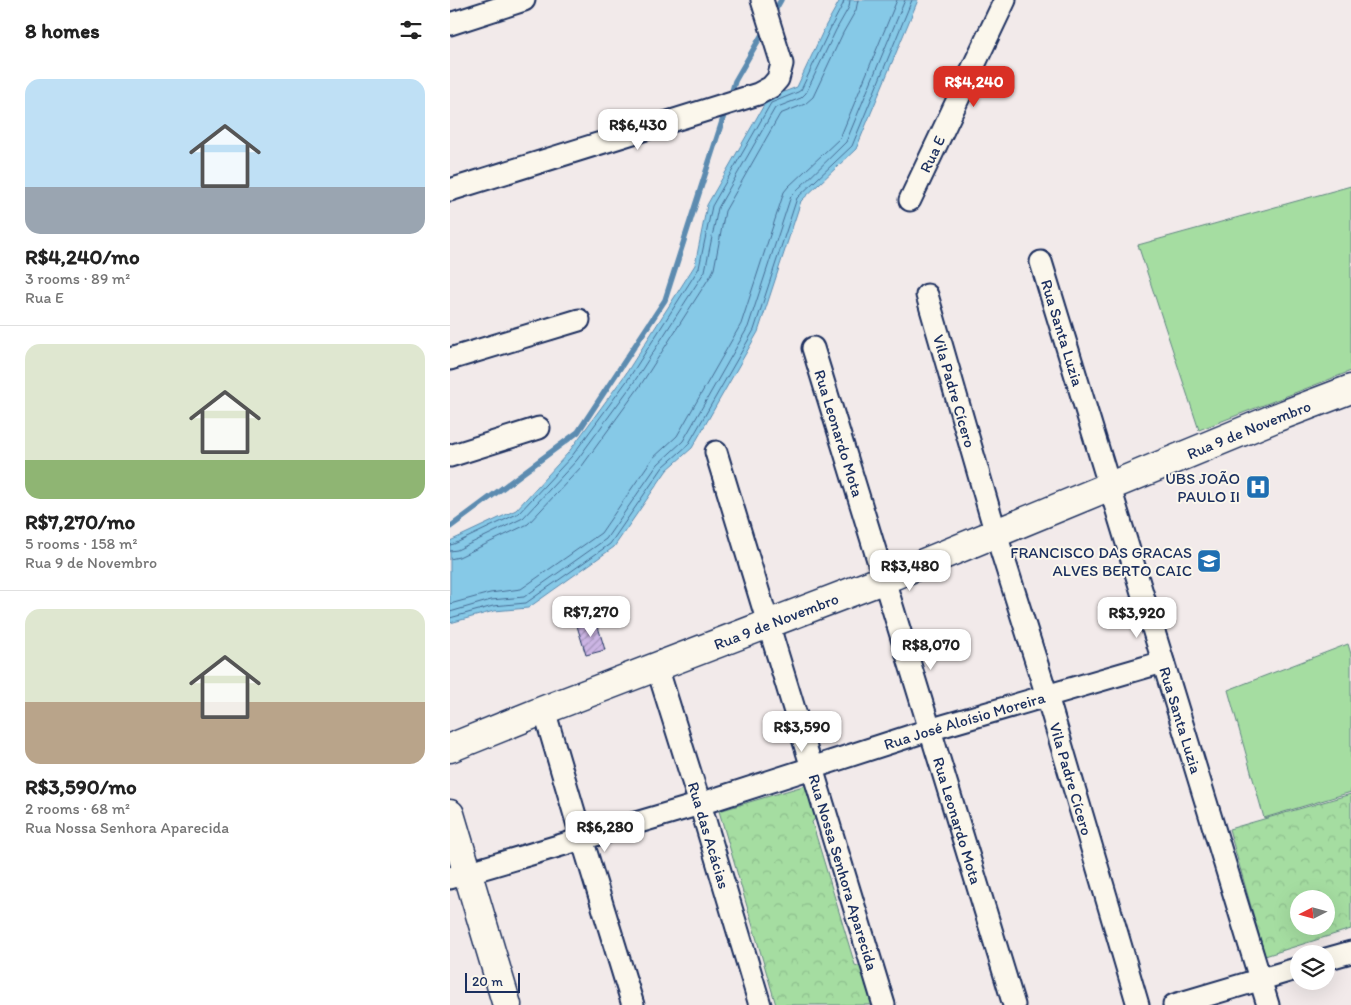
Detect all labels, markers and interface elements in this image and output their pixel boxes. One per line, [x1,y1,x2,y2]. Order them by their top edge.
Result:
icon: filters [397,16,425,44]
text: 8 homes [25,18,100,43]
pin: R$4,240 [928,66,1020,108]
text: R$4,240 [944,72,1004,91]
pin: R$6,430 [592,108,684,151]
icon: home [180,111,270,201]
text: R$6,430 [609,115,667,134]
street label: Rua E [915,132,949,176]
text: R$4,240/mo [25,244,140,269]
text: 3 rooms · 89 m² [25,269,130,288]
street label: Rua Santa Luzia [1037,277,1088,389]
text: Rua E [25,288,64,307]
street label: Vila Padre Cícero [929,332,980,450]
street label: Rua Leonardo Mota [810,367,867,499]
icon: home [180,377,270,467]
street label: Rua 9 de Novembro [1184,396,1314,463]
place label: UBS JOÃO PAULO II [1165,469,1240,506]
hospital icon: UBS JOÃO PAULO II [1245,474,1271,500]
text: R$7,270/mo [25,509,135,534]
text: 5 rooms · 158 m² [25,534,137,553]
place label: FRANCISCO DAS GRACAS ALVES BERTO CAIC [1010,543,1192,580]
school or university icon: FRANCISCO DAS GRACAS ALVES BERTO CAIC [1196,548,1222,574]
pin: R$3,480 [864,550,956,592]
text: Rua 9 de Novembro [25,553,157,572]
text: R$3,480 [881,556,939,575]
street label: Rua 9 de Novembro [711,589,841,654]
pin: R$7,270 [545,596,637,638]
pin: R$3,920 [1091,596,1183,639]
text: R$7,270 [563,602,619,621]
text: R$3,920 [1109,603,1165,622]
pin: R$8,070 [885,628,977,671]
text: R$8,070 [902,635,960,654]
icon: home [180,642,270,732]
street label: Rua Santa Luzia [1155,664,1206,777]
street label: Rua José Aloísio Moreira [881,688,1048,754]
pin: R$3,590 [756,710,848,753]
text: R$3,590 [774,717,830,736]
street label: Vila Padre Cícero [1045,720,1097,838]
street label: Rua Leonardo Mota [929,755,986,887]
street label: Rua Nossa Senhora Aparecida [804,772,882,973]
text: R$3,590/mo [25,774,137,799]
street label: Rua das Acácias [684,779,734,891]
text: 2 rooms · 68 m² [25,799,130,818]
pin: R$6,280 [559,810,651,853]
text: R$6,280 [576,817,634,836]
text: Rua Nossa Senhora Aparecida [25,818,229,837]
north arrow [1290,890,1335,935]
map controls [1290,890,1335,990]
button: layers [1290,945,1335,990]
scale bar [465,970,520,993]
text: 20 m [472,973,503,990]

